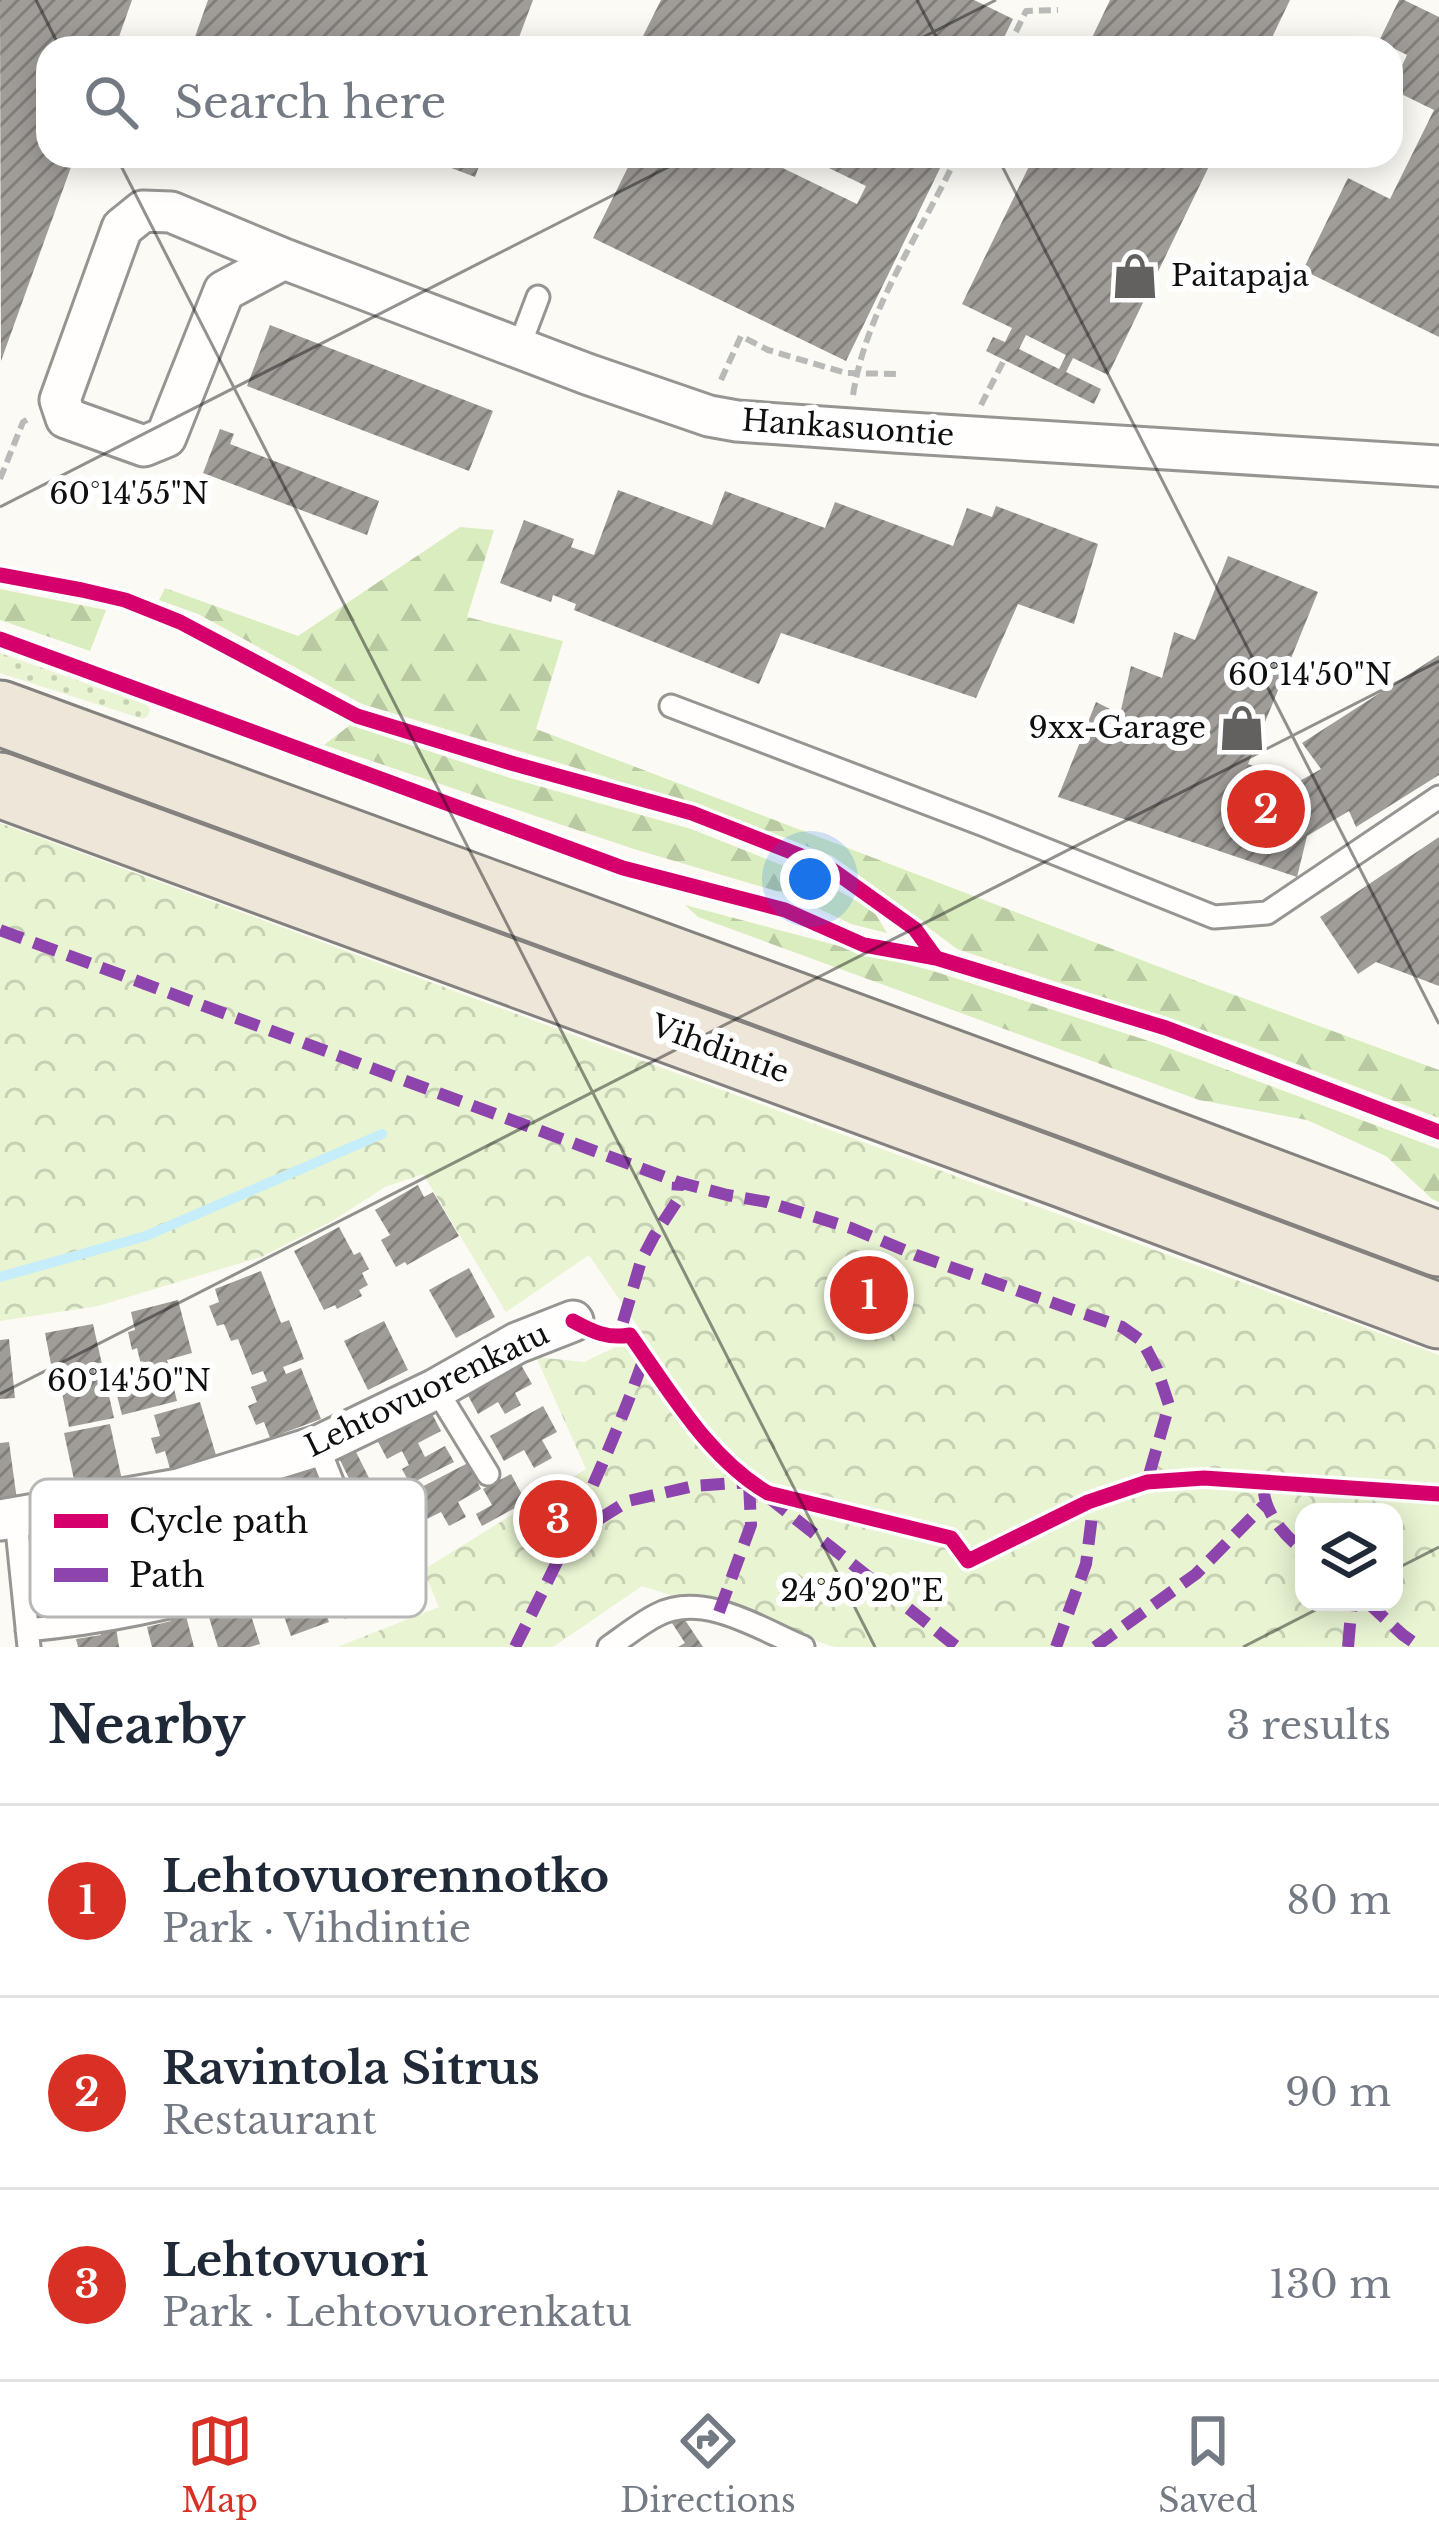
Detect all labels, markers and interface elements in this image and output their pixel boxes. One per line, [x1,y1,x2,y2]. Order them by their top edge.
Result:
search box [36,36,1403,168]
icon: search [78,69,144,135]
text: Search here [174,74,446,130]
shop icon: Paitapaja [1110,251,1160,301]
place label: Paitapaja [1171,257,1309,294]
street label: Hankasuontie [741,402,956,453]
text: 60°14'55"N [49,475,209,512]
text: 60°14'50"N [1228,656,1392,693]
shop icon: 9xx-Garage [1217,703,1267,753]
place label: 9xx-Garage [1029,709,1206,746]
pin: 2 [1227,764,1305,854]
your location [780,849,840,909]
street label: Vihdintie [645,1006,794,1091]
pin: 1 [830,1250,908,1340]
street label: Lehtovuorenkatu [299,1315,555,1465]
text: 60°14'50"N [47,1362,211,1399]
pin: 3 [519,1474,597,1564]
legend [30,1479,426,1617]
text: Cycle path [129,1501,309,1542]
map controls [1295,1503,1403,1611]
button: layers [1295,1503,1403,1611]
text: Path [129,1555,205,1596]
text: 24°50'20"E [781,1572,943,1609]
text: Nearby [48,1694,245,1757]
text: 3 results [1226,1701,1391,1750]
text: Lehtovuorennotko [162,1848,609,1904]
text: 1 [78,1876,96,1925]
text: 80 m [1286,1876,1391,1925]
text: Park · Vihdintie [162,1904,471,1953]
text: Ravintola Sitrus [162,2040,540,2096]
text: 2 [74,2068,100,2117]
text: 90 m [1285,2068,1391,2117]
text: Restaurant [162,2096,377,2145]
text: Lehtovuori [162,2232,429,2288]
text: 3 [75,2260,99,2309]
text: 130 m [1269,2260,1391,2309]
text: Park · Lehtovuorenkatu [162,2288,632,2337]
tab: Map [181,2408,258,2521]
tab: Directions [620,2408,796,2521]
tab: Saved [1158,2408,1258,2521]

